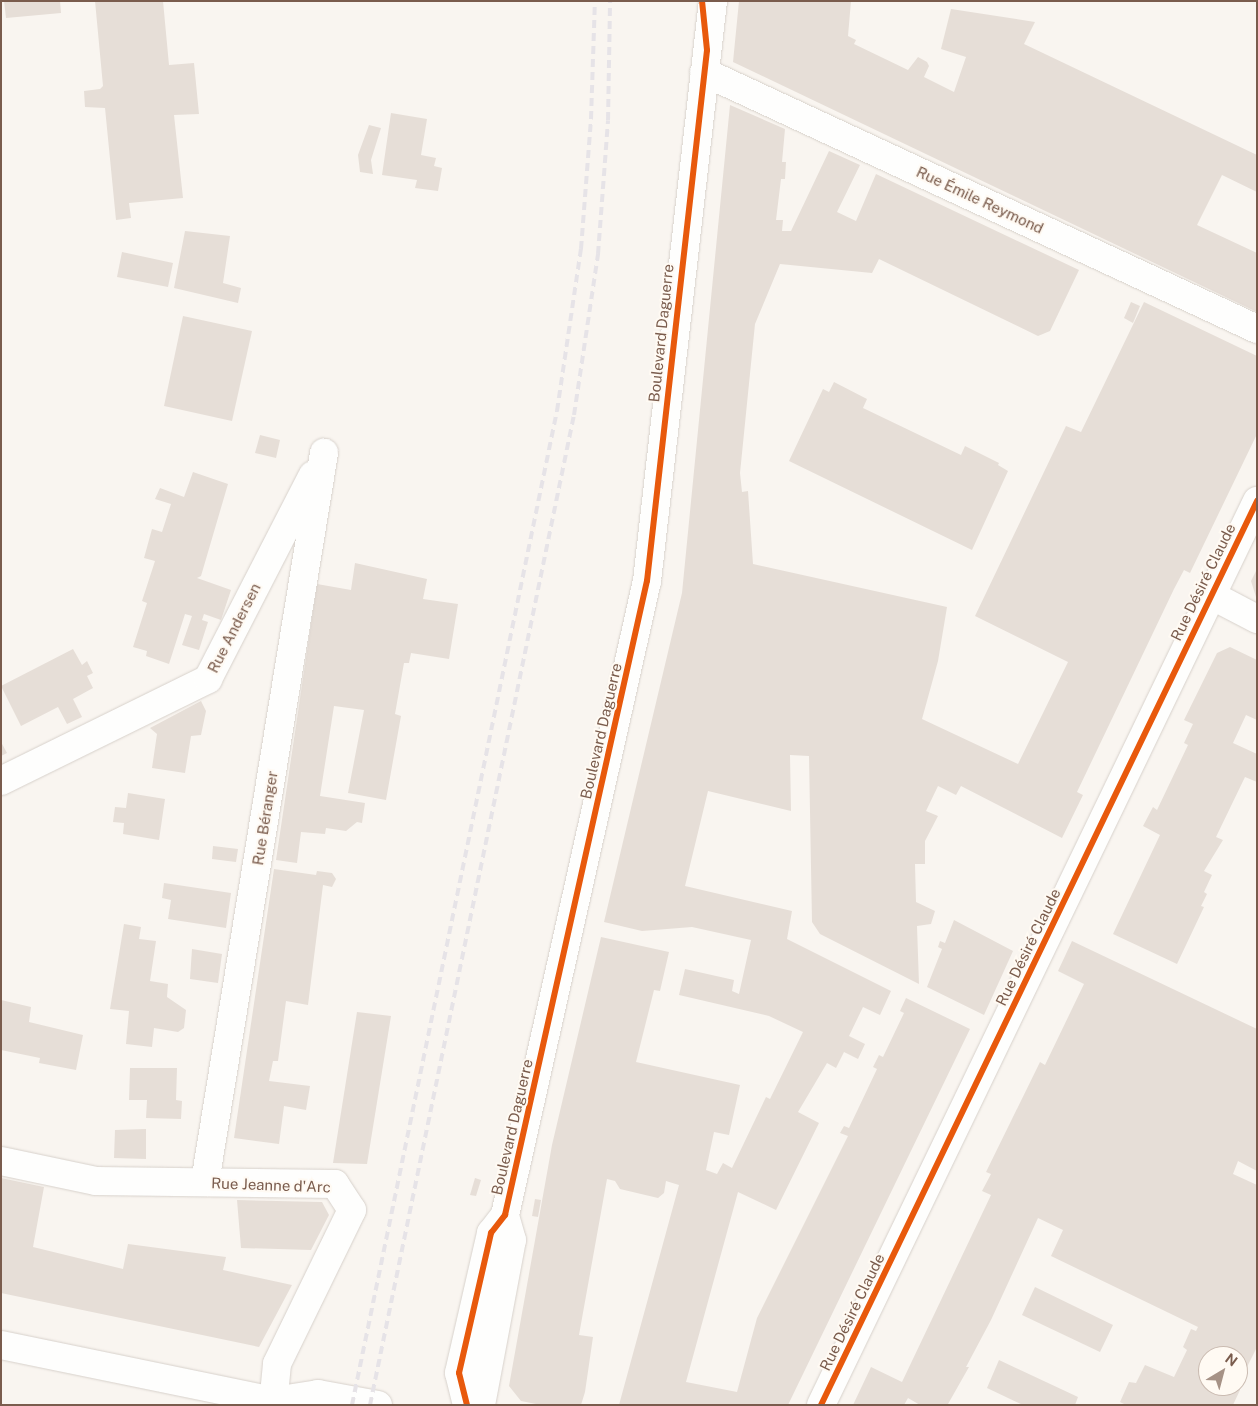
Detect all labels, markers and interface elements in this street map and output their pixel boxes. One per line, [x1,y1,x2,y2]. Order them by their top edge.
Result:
street label: Rue Émile Reymond [913,163,1047,237]
street label: Boulevard Daguerre [645,263,677,403]
street label: Rue Désiré Claude [1167,520,1239,644]
street label: Rue Andersen [204,580,264,676]
street label: Boulevard Daguerre [577,661,625,801]
street label: Rue Béranger [249,769,281,867]
street label: Rue Désiré Claude [992,885,1064,1009]
street label: Boulevard Daguerre [488,1057,536,1197]
street label: Rue Jeanne d'Arc [211,1174,331,1196]
street label: Rue Désiré Claude [816,1250,888,1374]
north arrow [1198,1346,1248,1396]
text: N [1222,1350,1241,1369]

